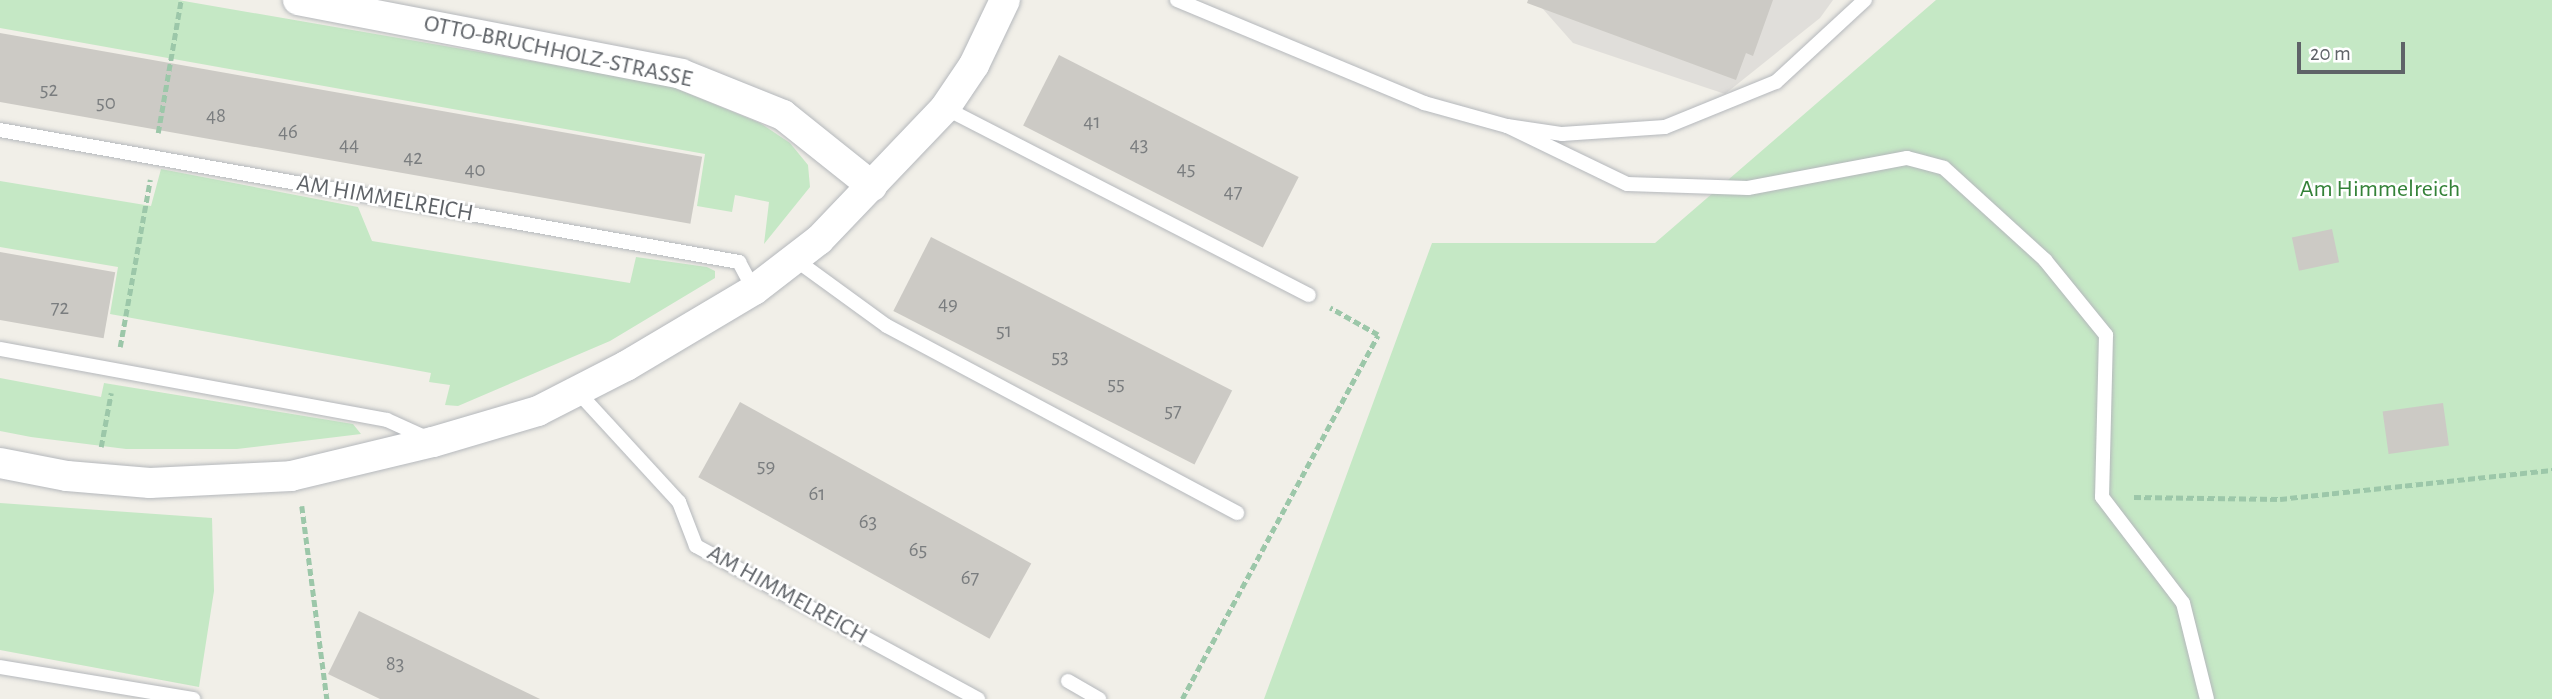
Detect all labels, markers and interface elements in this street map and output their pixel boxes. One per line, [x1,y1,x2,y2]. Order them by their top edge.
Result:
street label: OTTO-BRUCHHOLZ-STRASSE [421,9,695,95]
scale bar [2300,28,2408,72]
text: 20 m [2310,43,2351,64]
house number: 52 [40,77,58,103]
house number: 50 [96,90,116,116]
house number: 48 [206,103,226,129]
house number: 41 [1083,109,1101,135]
house number: 46 [278,119,298,145]
house number: 44 [339,132,359,158]
house number: 43 [1130,132,1148,158]
house number: 42 [403,145,423,171]
house number: 45 [1177,156,1195,182]
house number: 40 [464,157,486,183]
street label: AM HIMMELREICH [294,169,476,229]
park label: Am Himmelreich [2300,176,2460,204]
house number: 47 [1224,179,1242,205]
house number: 49 [938,291,958,317]
house number: 72 [51,295,69,321]
house number: 51 [996,318,1012,344]
house number: 53 [1051,344,1069,370]
house number: 55 [1107,371,1125,397]
house number: 57 [1164,398,1182,424]
house number: 59 [757,453,775,479]
house number: 61 [808,481,826,507]
house number: 63 [859,509,877,535]
house number: 65 [909,537,927,563]
street label: AM HIMMELREICH [702,539,872,651]
house number: 67 [961,565,979,591]
house number: 83 [386,651,404,677]

